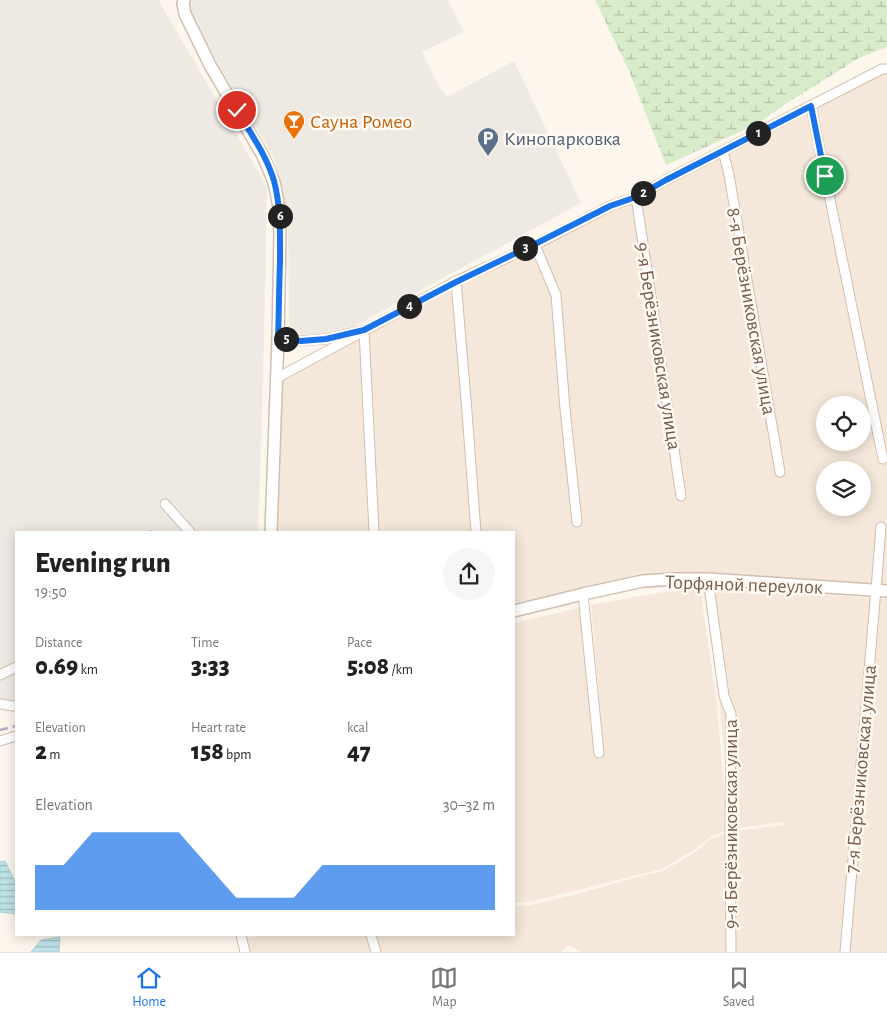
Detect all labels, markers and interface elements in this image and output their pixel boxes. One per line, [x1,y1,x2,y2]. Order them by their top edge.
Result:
pin [216,89,258,131]
icon: check [223,96,251,124]
bar icon: Сауна Ромео [282,109,306,140]
place label: Сауна Ромео [310,112,412,132]
pin: 1 [746,120,770,146]
parking icon: Кинопарковка [476,126,500,157]
text: 1 [756,126,761,140]
place label: Кинопарковка [504,129,621,149]
pin [804,155,846,197]
icon: arrive [811,162,839,190]
pin: 2 [630,180,656,206]
text: 2 [640,186,647,200]
pin: 6 [268,204,292,228]
street label: 8-я Берёзниковская улица [723,206,779,416]
text: 6 [277,209,284,223]
pin: 3 [512,236,538,260]
text: 3 [522,241,529,255]
street label: 9-я Берёзниковская улица [632,241,684,451]
pin: 4 [396,294,422,318]
text: 4 [406,299,413,313]
pin: 5 [274,326,298,352]
text: 5 [283,332,290,346]
map controls [816,396,871,516]
button: locate [816,396,871,451]
button: layers [816,461,871,516]
button: share [443,548,495,600]
text: Evening run [35,550,171,578]
street label: Торфяной переулок [665,572,823,598]
text: 19:50 [35,584,67,600]
text: Distance [35,636,82,650]
text: Time [191,636,219,650]
text: Pace [347,636,372,650]
text: 0.69 [35,654,78,679]
text: 3:33 [191,654,230,679]
text: 5:08 [347,654,389,679]
text: km [78,663,98,677]
text: /km [389,663,413,677]
street label: 7-я Берёзниковская улица [842,664,880,874]
street label: 9-я Берёзниковская улица [721,719,741,929]
text: Elevation [35,721,86,735]
text: Heart rate [191,721,246,735]
text: kcal [347,721,368,735]
text: 2 [35,739,47,764]
text: 158 [191,739,224,764]
text: 47 [347,739,371,764]
text: m [47,748,61,762]
text: bpm [224,748,251,762]
text: Elevation [35,797,93,813]
text: 30–32 m [443,797,495,813]
tab: Home [132,964,166,1011]
tab: Map [430,964,458,1011]
tab: Saved [723,964,755,1011]

